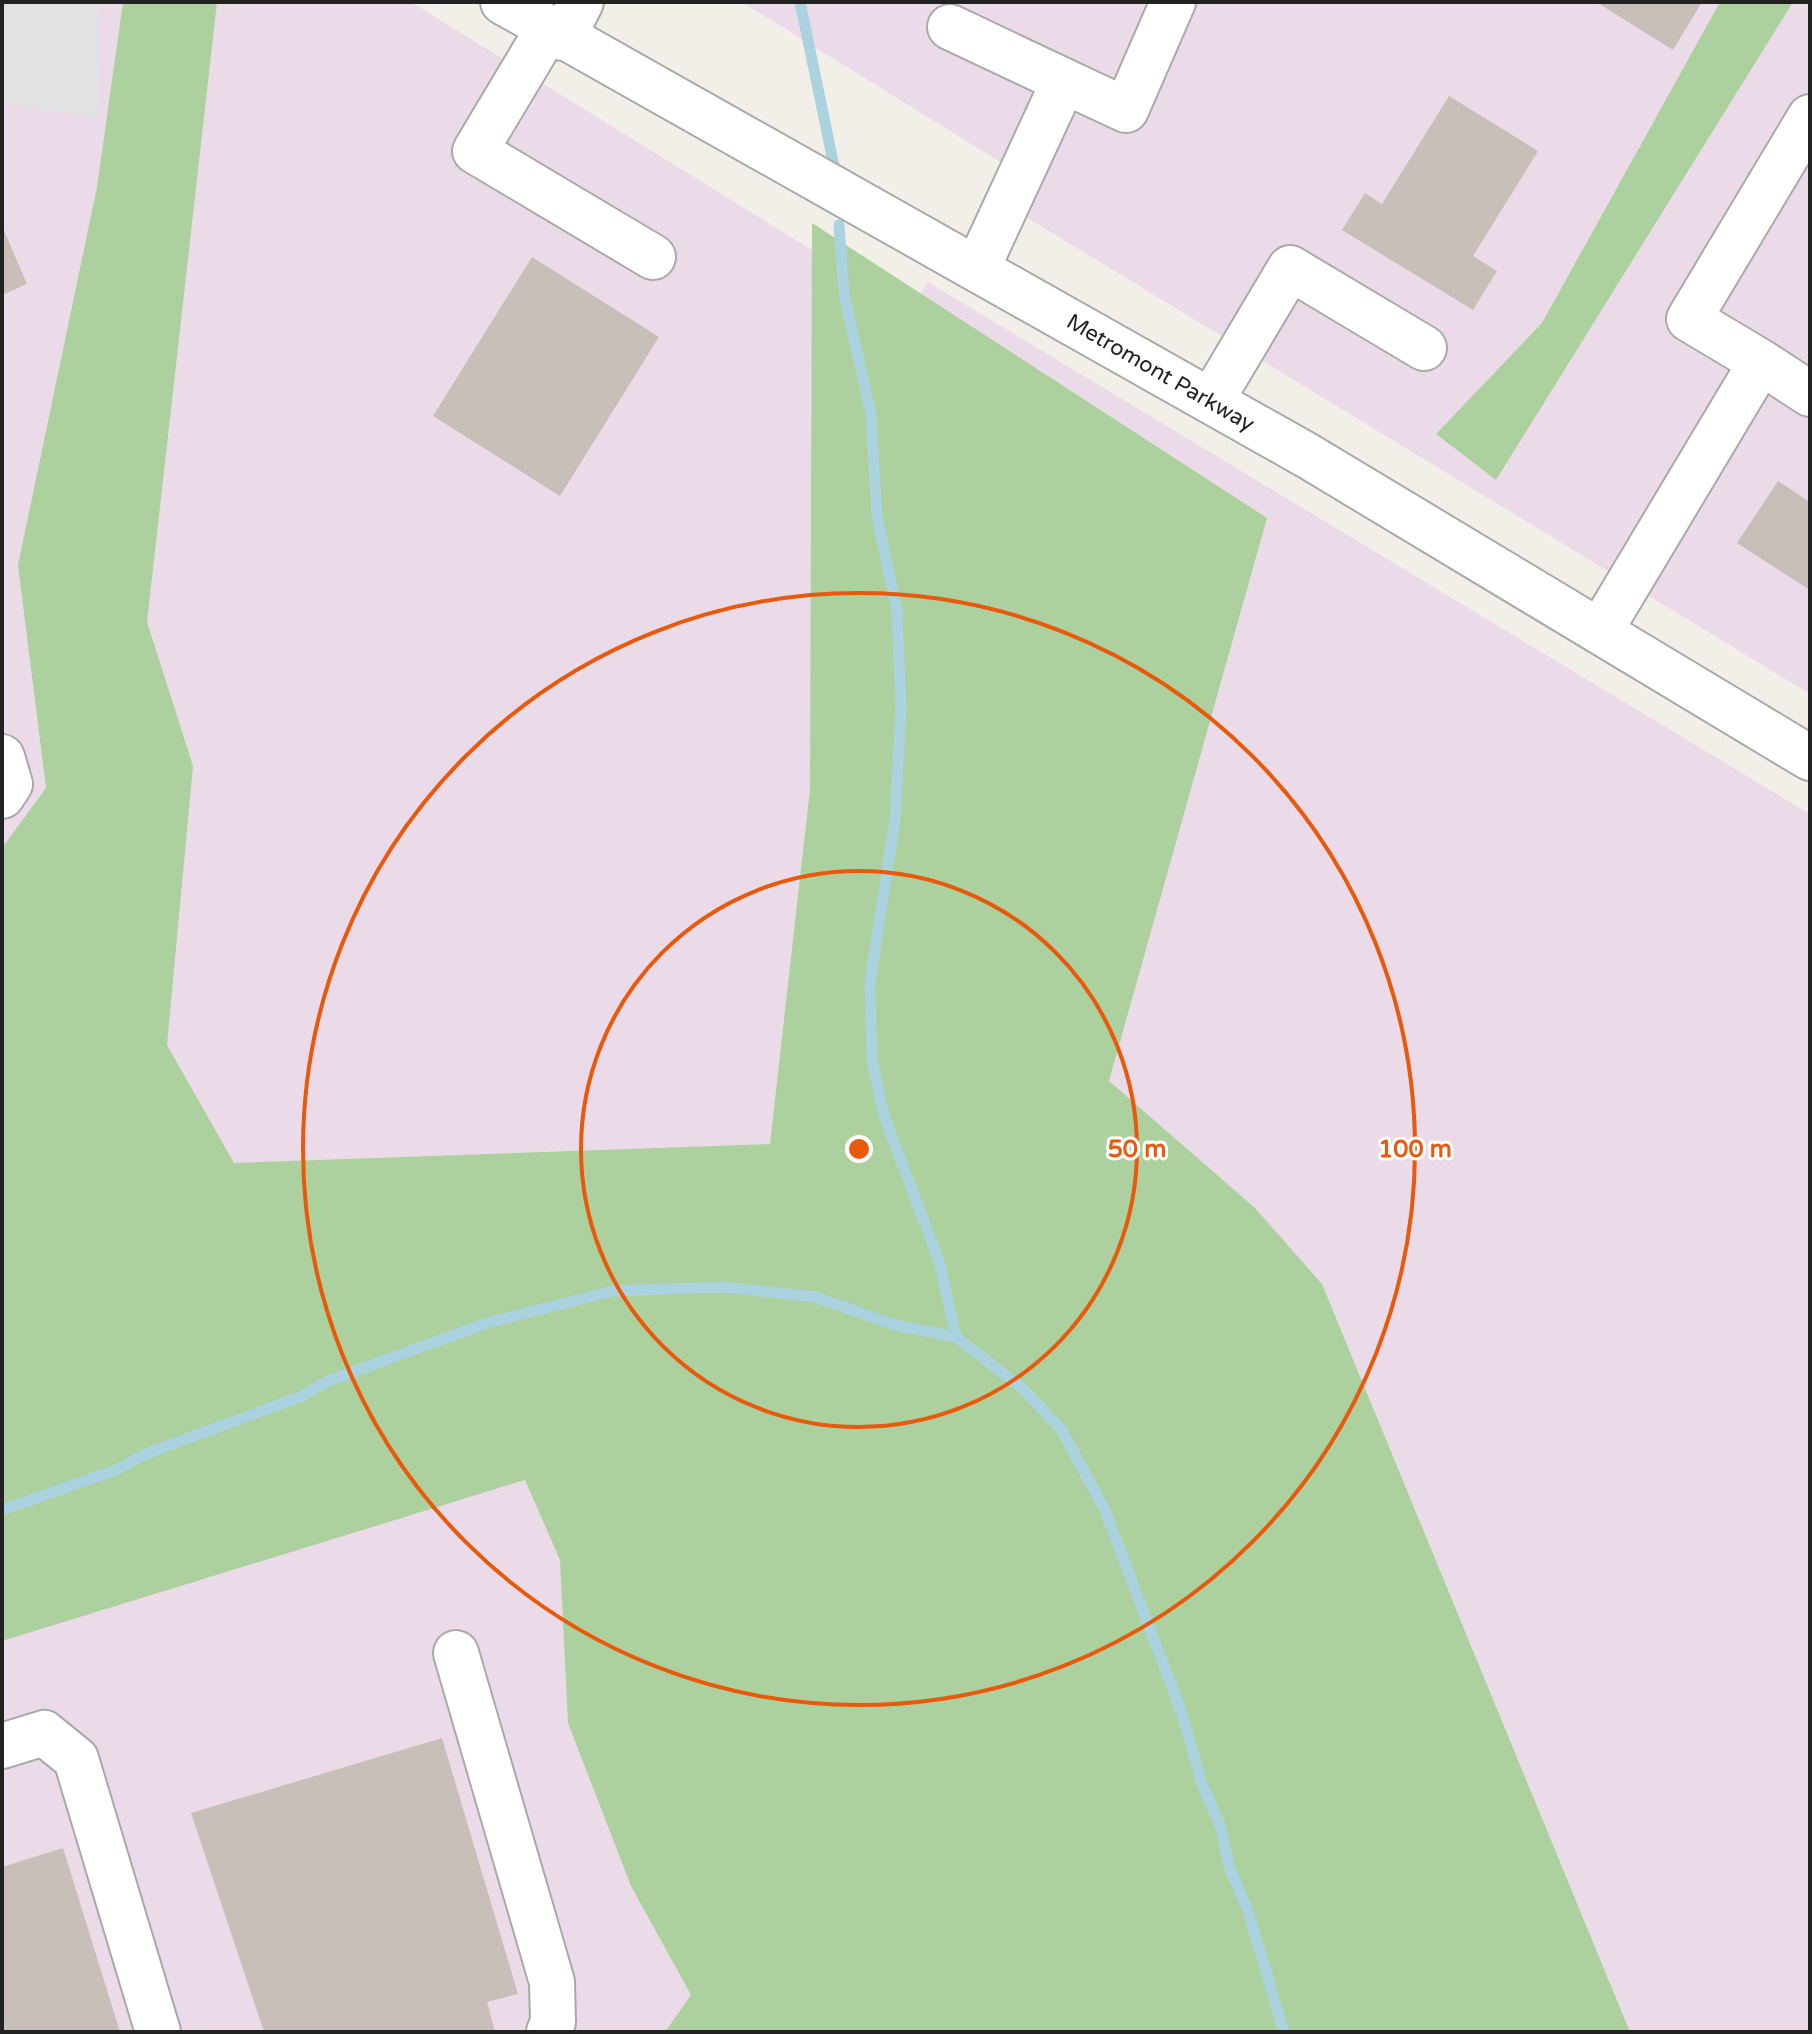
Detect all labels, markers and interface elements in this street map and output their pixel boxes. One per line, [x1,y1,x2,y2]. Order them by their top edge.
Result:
street label: Metromont Parkway [1062,309,1259,437]
centre of rings [845,1135,873,1163]
text: 50 m [1108,1135,1166,1164]
text: 100 m [1378,1135,1452,1164]

